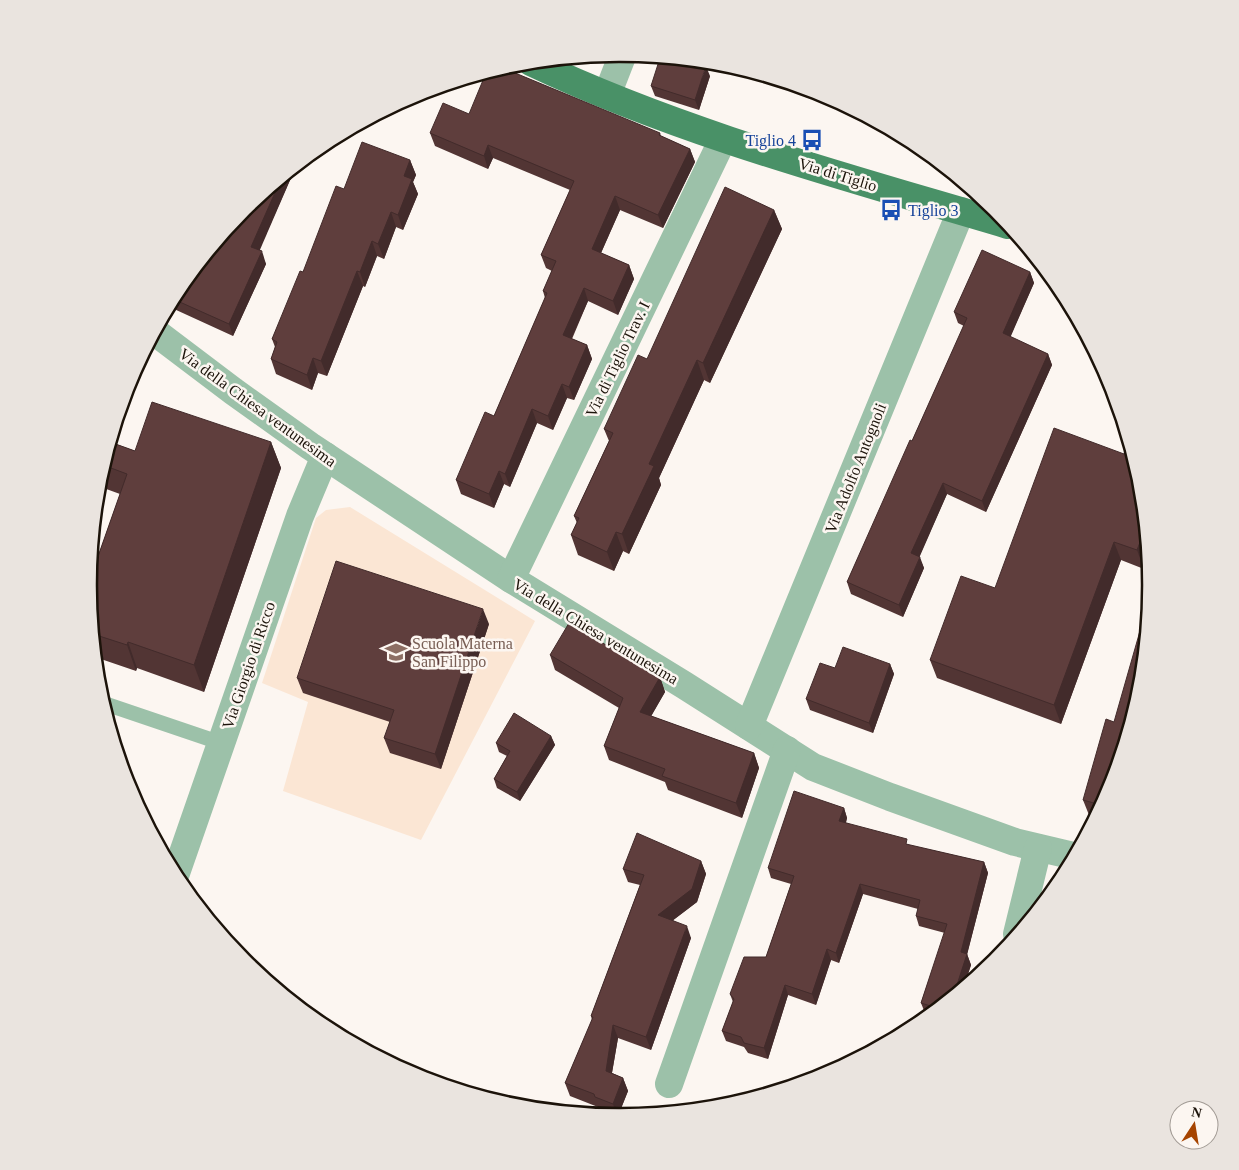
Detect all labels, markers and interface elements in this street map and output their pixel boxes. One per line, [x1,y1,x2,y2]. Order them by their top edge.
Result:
bus stop icon: Tiglio 4 [799,127,825,153]
place label: Tiglio 4 [745,132,796,150]
street label: Via di Tiglio [796,155,879,195]
bus stop icon: Tiglio 3 [878,197,904,223]
place label: Tiglio 3 [908,202,959,220]
street label: Via di Tiglio Trav. I [582,299,654,420]
street label: Via della Chiesa ventunesima [176,345,339,470]
street label: Via Adolfo Antognoli [822,400,890,536]
street label: Via della Chiesa ventunesima [510,575,681,688]
street label: Via Giorgio di Ricco [219,599,279,731]
place label: Scuola Materna San Filippo [412,635,513,671]
school or university icon: Scuola Materna San Filippo [383,639,409,665]
north arrow [1169,1100,1219,1150]
text: N [1190,1104,1203,1121]

